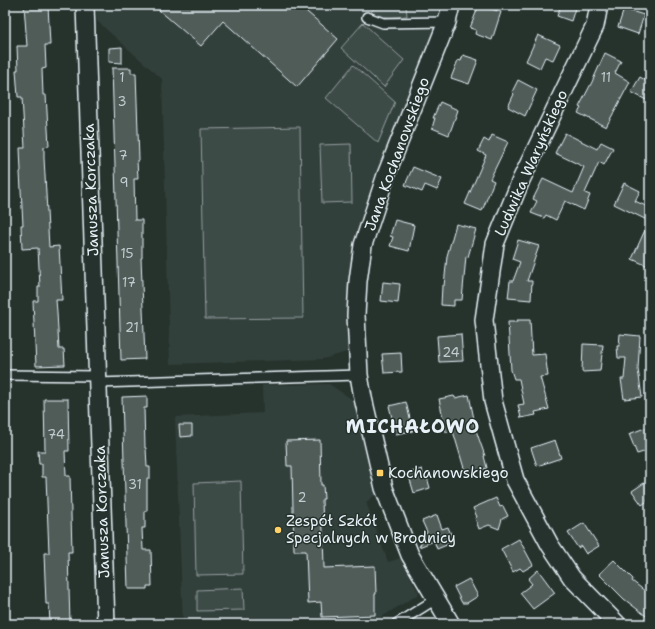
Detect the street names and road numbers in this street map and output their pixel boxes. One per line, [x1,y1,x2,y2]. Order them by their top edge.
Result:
street label: Jana Kochanowskiego [360,74,434,234]
street label: Ludwika Waryńskiego [490,87,572,239]
street label: Janusza Korczaka [79,123,103,257]
street label: Janusza Korczaka [90,445,114,579]

